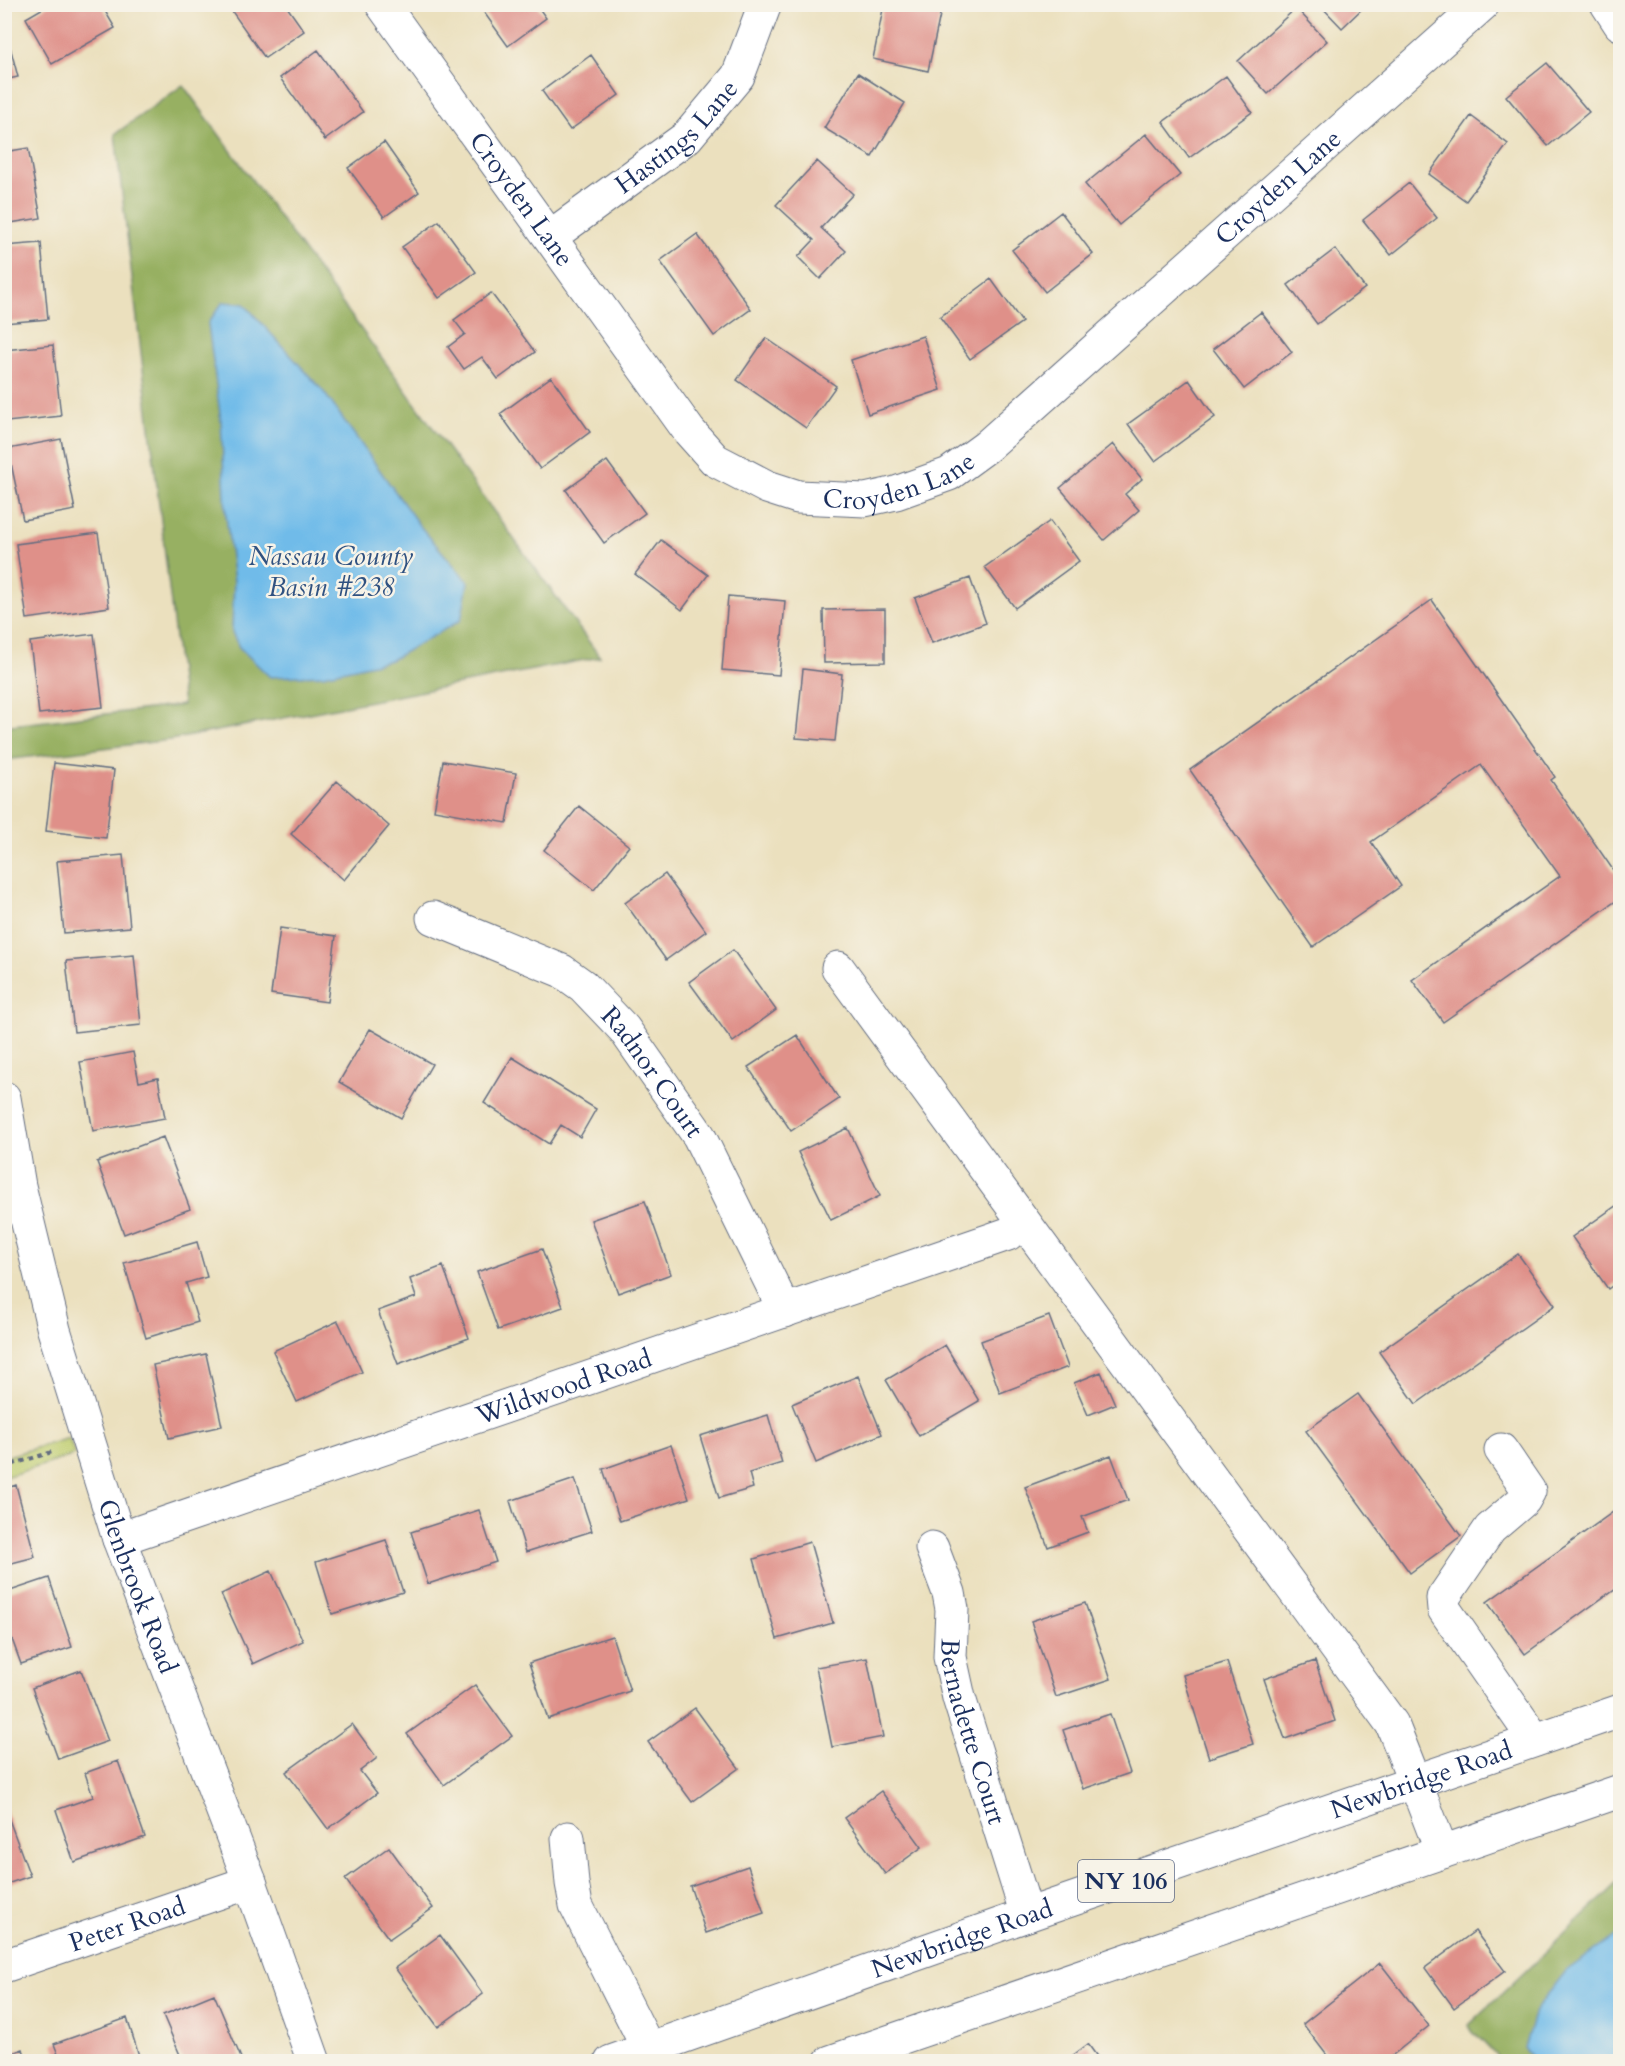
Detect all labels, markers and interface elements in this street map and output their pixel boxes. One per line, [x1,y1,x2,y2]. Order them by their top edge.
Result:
street label: Hastings Lane [608,72,746,202]
street label: Croyden Lane [1208,121,1349,253]
street label: Croyden Lane [461,125,582,274]
street label: Croyden Lane [822,444,982,518]
water label: Nassau County Basin #238 [249,538,413,606]
street label: Radnor Court [593,999,712,1145]
street label: Wildwood Road [470,1341,656,1434]
street label: Glenbrook Road [90,1495,186,1679]
street label: Bernadette Court [932,1638,1015,1829]
street label: Newbridge Road [1326,1732,1517,1827]
road number: NY 106 [1078,1860,1174,1902]
street label: Peter Road [64,1888,190,1961]
street label: Newbridge Road [867,1890,1057,1987]

